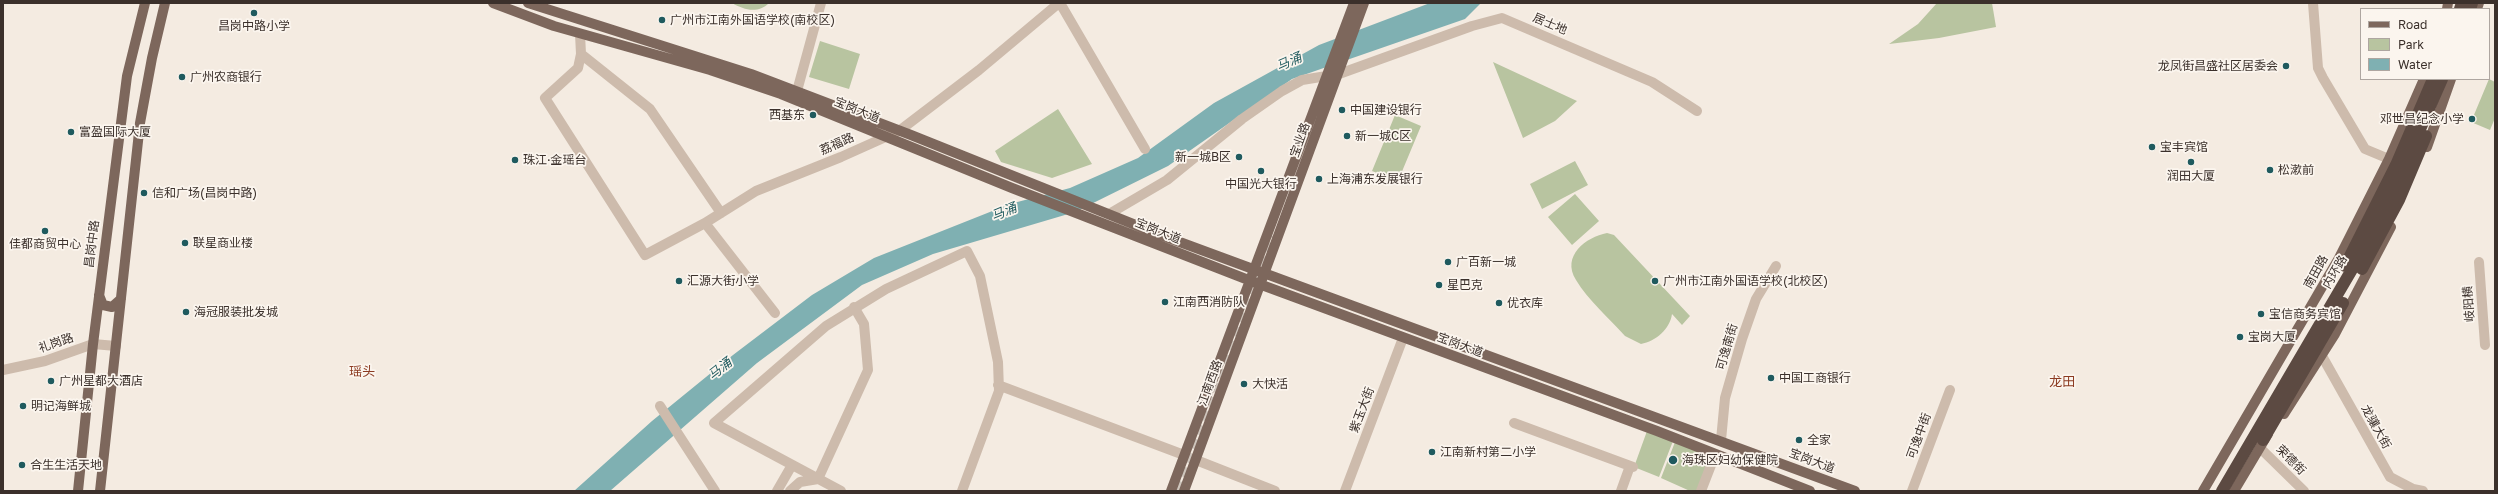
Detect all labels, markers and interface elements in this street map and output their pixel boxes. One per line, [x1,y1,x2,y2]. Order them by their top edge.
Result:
marker: 昌岗中路小学 [249,8,259,18]
legend [2360,8,2490,80]
street label: 居士地 [1531,10,1569,38]
place label: 广州市江南外国语学校(南校区) [670,13,835,27]
marker: 广州市江南外国语学校(南校区) [657,15,667,25]
text: Road [2398,17,2427,32]
place label: 昌岗中路小学 [218,19,290,33]
text: Park [2398,37,2424,52]
water label: 马涌 [1274,50,1304,74]
text: Water [2398,57,2432,72]
place label: 龙凤街昌盛社区居委会 [2158,59,2278,73]
marker: 龙凤街昌盛社区居委会 [2281,61,2291,71]
place label: 广州农商银行 [190,70,262,84]
marker: 广州农商银行 [177,72,187,82]
street label: 宝岗大道 [832,94,882,126]
place label: 中国建设银行 [1350,103,1422,117]
marker: 中国建设银行 [1337,105,1347,115]
place label: 西基东 [769,108,805,122]
marker: 西基东 [808,110,818,120]
place label: 邓世昌纪念小学 [2380,112,2464,126]
marker: 邓世昌纪念小学 [2467,114,2477,124]
street label: 宝业路 [1287,121,1313,159]
place label: 富盈国际大厦 [79,125,151,139]
marker: 富盈国际大厦 [66,127,76,137]
place label: 新一城C区 [1355,129,1411,143]
street label: 荔福路 [818,130,856,158]
marker: 新一城C区 [1342,131,1352,141]
place label: 宝丰宾馆 [2160,140,2208,154]
marker: 宝丰宾馆 [2147,142,2157,152]
place label: 新一城B区 [1175,150,1231,164]
marker: 新一城B区 [1234,152,1244,162]
place label: 珠江·金瑶台 [523,153,587,167]
marker: 珠江·金瑶台 [510,155,520,165]
marker: 润田大厦 [2186,157,2196,167]
place label: 松漱前 [2278,163,2314,177]
marker: 松漱前 [2265,165,2275,175]
marker: 中国光大银行 [1256,166,1266,176]
place label: 润田大厦 [2167,169,2215,183]
place label: 上海浦东发展银行 [1327,172,1423,186]
marker: 上海浦东发展银行 [1314,174,1324,184]
place label: 中国光大银行 [1225,177,1297,191]
place label: 信和广场(昌岗中路) [152,186,257,200]
marker: 信和广场(昌岗中路) [139,188,149,198]
water label: 马涌 [989,200,1019,224]
street label: 宝岗大道 [1133,215,1183,247]
street label: 昌岗中路 [82,219,102,269]
marker: 佳都商贸中心 [40,226,50,236]
place label: 联星商业楼 [193,236,253,250]
place label: 佳都商贸中心 [9,237,81,251]
marker: 联星商业楼 [180,238,190,248]
street label: 南田路 [2301,253,2331,291]
street label: 内环路 [2320,253,2350,291]
place label: 广百新一城 [1456,255,1516,269]
marker: 广百新一城 [1443,257,1453,267]
place label: 汇源大街小学 [687,274,759,288]
place label: 广州市江南外国语学校(北校区) [1663,274,1828,288]
marker: 汇源大街小学 [674,276,684,286]
marker: 广州市江南外国语学校(北校区) [1650,276,1660,286]
place label: 星巴克 [1447,278,1483,292]
marker: 星巴克 [1434,280,1444,290]
street label: 岐阳横 [2461,286,2477,322]
place label: 江南西消防队 [1173,295,1245,309]
place label: 优衣库 [1507,296,1543,310]
marker: 江南西消防队 [1160,297,1170,307]
marker: 优衣库 [1494,298,1504,308]
place label: 海冠服装批发城 [194,305,278,319]
marker: 海冠服装批发城 [181,307,191,317]
place label: 宝信商务宾馆 [2269,307,2341,321]
marker: 宝信商务宾馆 [2256,309,2266,319]
street label: 可逸南街 [1713,322,1741,372]
street label: 礼岗路 [37,330,75,356]
street label: 宝岗大道 [1435,330,1485,360]
place label: 宝岗大厦 [2248,330,2296,344]
marker: 宝岗大厦 [2235,332,2245,342]
water label: 马涌 [705,355,735,383]
street label: 江南西路 [1195,358,1225,408]
district label: 瑶头 [349,364,375,380]
place label: 中国工商银行 [1779,371,1851,385]
marker: 中国工商银行 [1766,373,1776,383]
place label: 广州星都大酒店 [59,374,143,388]
district label: 龙田 [2049,374,2075,390]
marker: 广州星都大酒店 [46,376,56,386]
place label: 大快活 [1252,377,1288,391]
marker: 大快活 [1239,379,1249,389]
street label: 紫玉大街 [1347,385,1377,435]
place label: 明记海鲜城 [31,399,91,413]
marker: 明记海鲜城 [18,401,28,411]
street label: 龙骧大街 [2358,403,2394,451]
street label: 可逸中街 [1904,411,1934,461]
place label: 全家 [1807,433,1831,447]
marker: 全家 [1794,435,1804,445]
street label: 荣德街 [2273,442,2309,478]
place label: 江南新村第二小学 [1440,445,1536,459]
street label: 宝岗大道 [1787,446,1837,476]
marker: 江南新村第二小学 [1427,447,1437,457]
place label: 海珠区妇幼保健院 [1682,453,1778,467]
marker: 海珠区妇幼保健院 [1667,454,1679,466]
place label: 合生生活天地 [30,458,102,472]
marker: 合生生活天地 [17,460,27,470]

